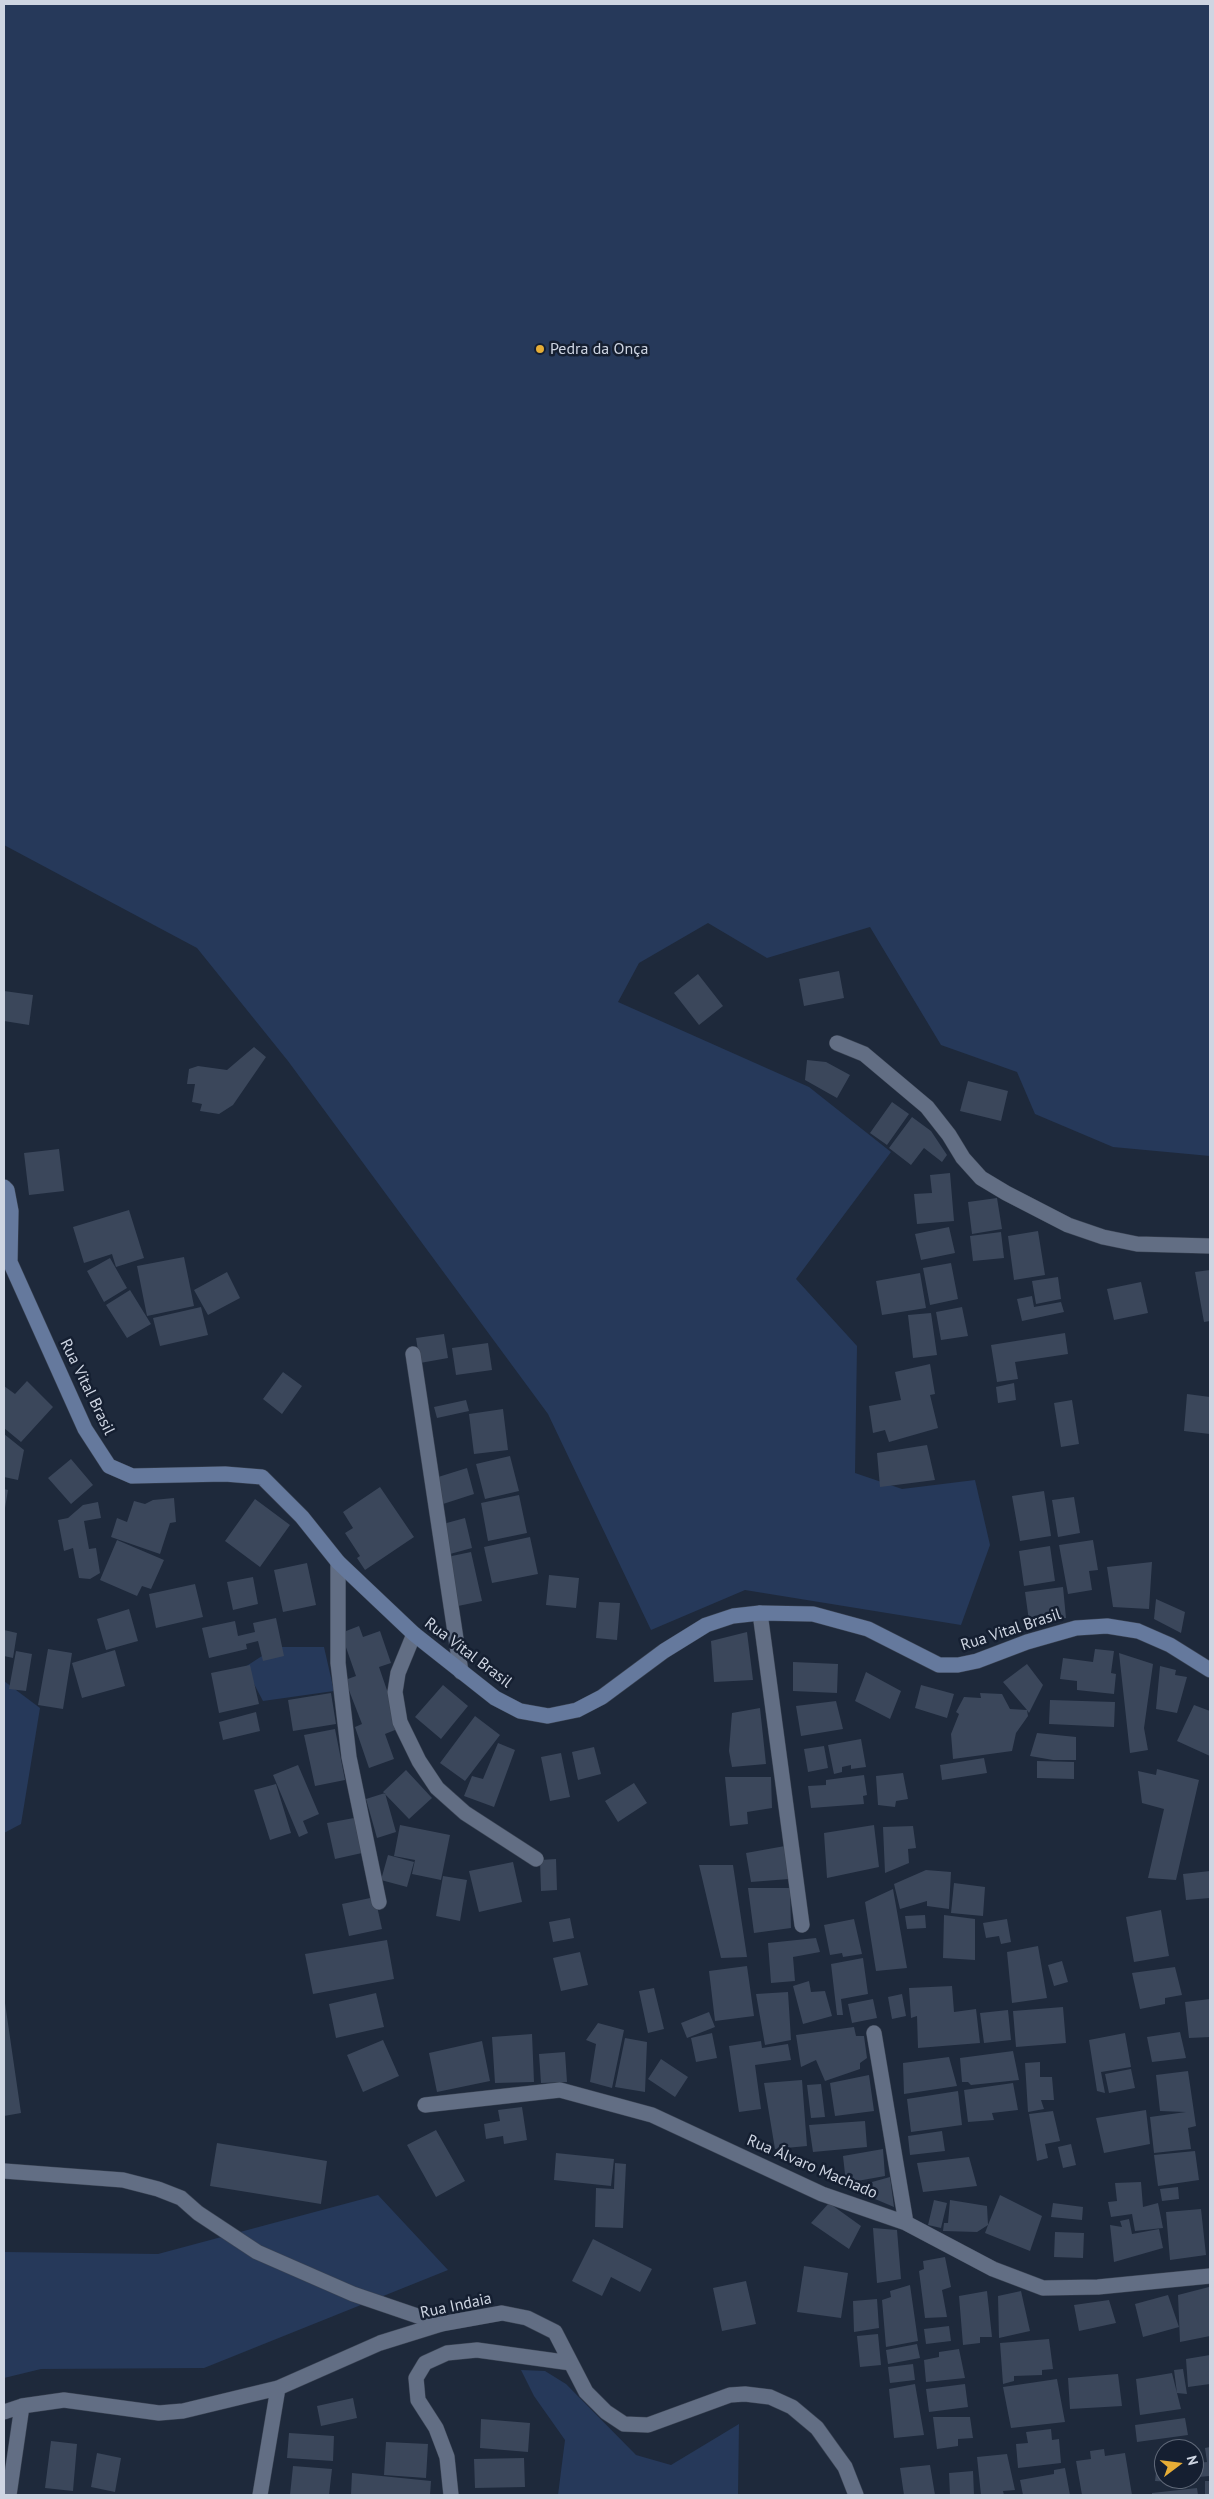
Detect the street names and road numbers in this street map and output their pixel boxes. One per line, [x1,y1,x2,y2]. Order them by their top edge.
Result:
street label: Rua Vital Brasil [56,1336,118,1438]
street label: Rua Vital Brasil [958,1605,1064,1655]
street label: Rua Vital Brasil [421,1614,515,1692]
street label: Rua Álvaro Machado [744,2131,880,2203]
street label: Rua Indaia [419,2289,493,2323]

